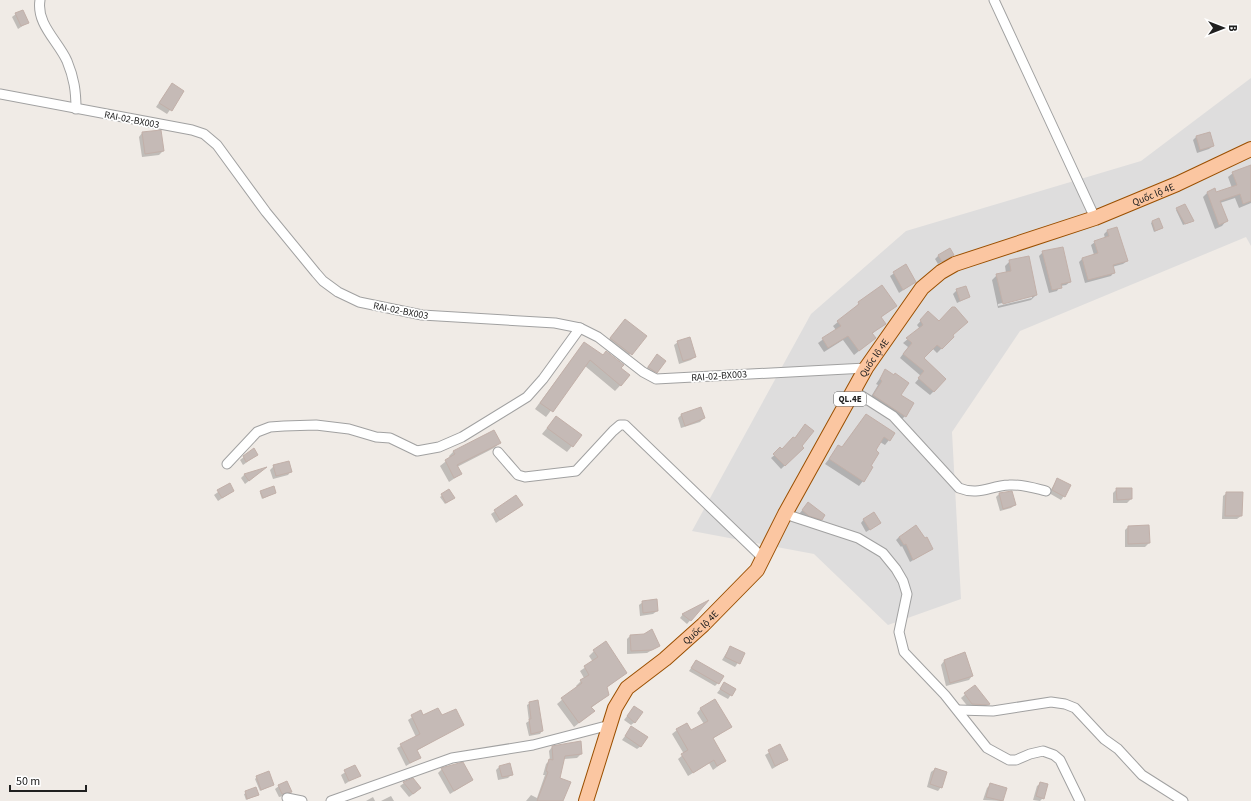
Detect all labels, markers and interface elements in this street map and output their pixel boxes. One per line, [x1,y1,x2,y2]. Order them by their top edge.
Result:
north arrow [1203,8,1243,48]
text: B [1225,25,1240,32]
street label: RAI-02-BX003 [103,108,161,132]
street label: Quốc lộ 4E [1130,180,1177,210]
street label: RAI-02-BX003 [372,299,430,323]
street label: Quốc lộ 4E [856,336,893,380]
street label: RAI-02-BX003 [691,367,747,385]
road number: QL.4E [834,392,866,406]
street label: Quốc lộ 4E [680,608,722,648]
scale bar [10,767,86,793]
text: 50 m [16,773,40,790]

